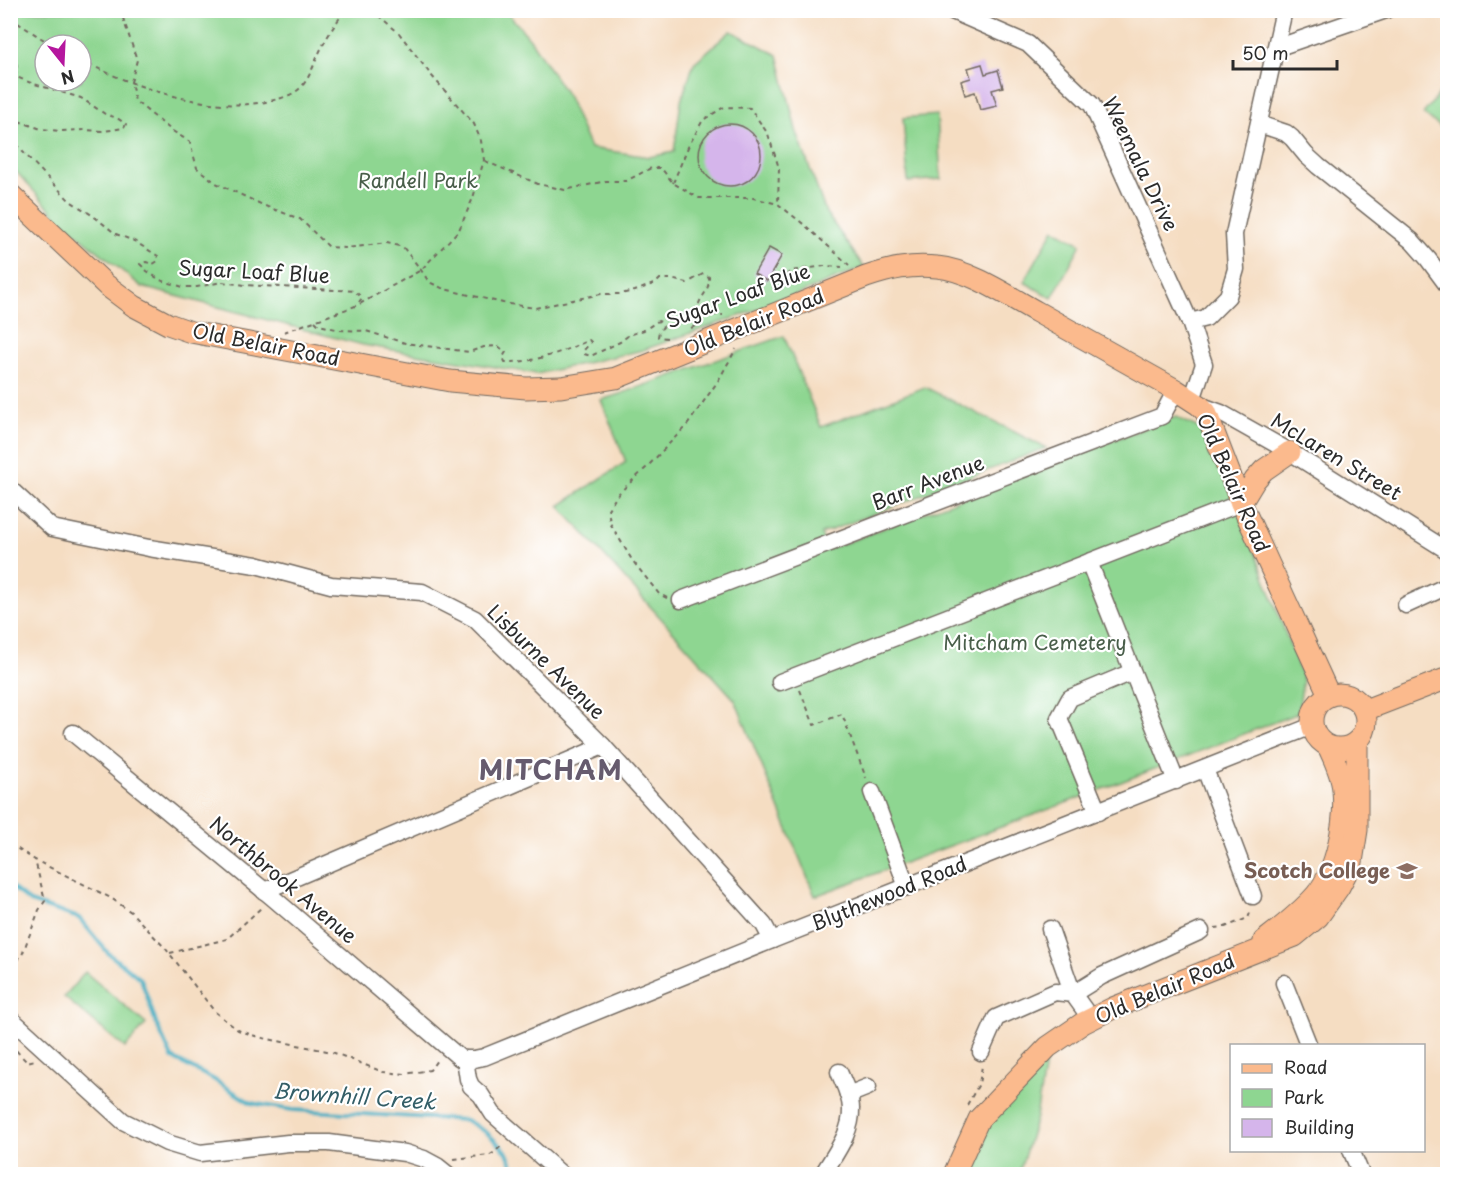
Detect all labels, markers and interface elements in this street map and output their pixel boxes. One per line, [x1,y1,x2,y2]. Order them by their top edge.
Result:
north arrow [33,33,93,93]
scale bar [1233,33,1336,71]
text: 50 m [1242,39,1289,66]
text: N [58,65,78,92]
street label: Weemala Drive [1095,91,1186,236]
park label: Randell Park [358,165,478,195]
street label: Sugar Loaf Blue [178,252,331,290]
street label: Sugar Loaf Blue [661,255,814,335]
street label: Old Belair Road [679,280,829,364]
street label: Old Belair Road [190,315,342,373]
street label: McLaren Street [1265,405,1408,507]
street label: Old Belair Road [1190,408,1278,557]
street label: Barr Avenue [867,447,988,517]
street label: Lisburne Avenue [481,597,613,726]
park label: Mitcham Cemetery [943,627,1127,657]
district label: MITCHAM [479,750,623,789]
street label: Northbrook Avenue [203,809,364,950]
street label: Blythewood Road [806,848,971,938]
place label: Scotch College [1244,855,1390,885]
school or university icon: Scotch College [1395,859,1419,883]
street label: Old Belair Road [1090,945,1239,1031]
legend [1230,1044,1425,1152]
text: Road [1284,1053,1328,1080]
water label: Brownhill Creek [272,1073,438,1117]
text: Park [1284,1083,1324,1110]
text: Building [1284,1113,1354,1140]

